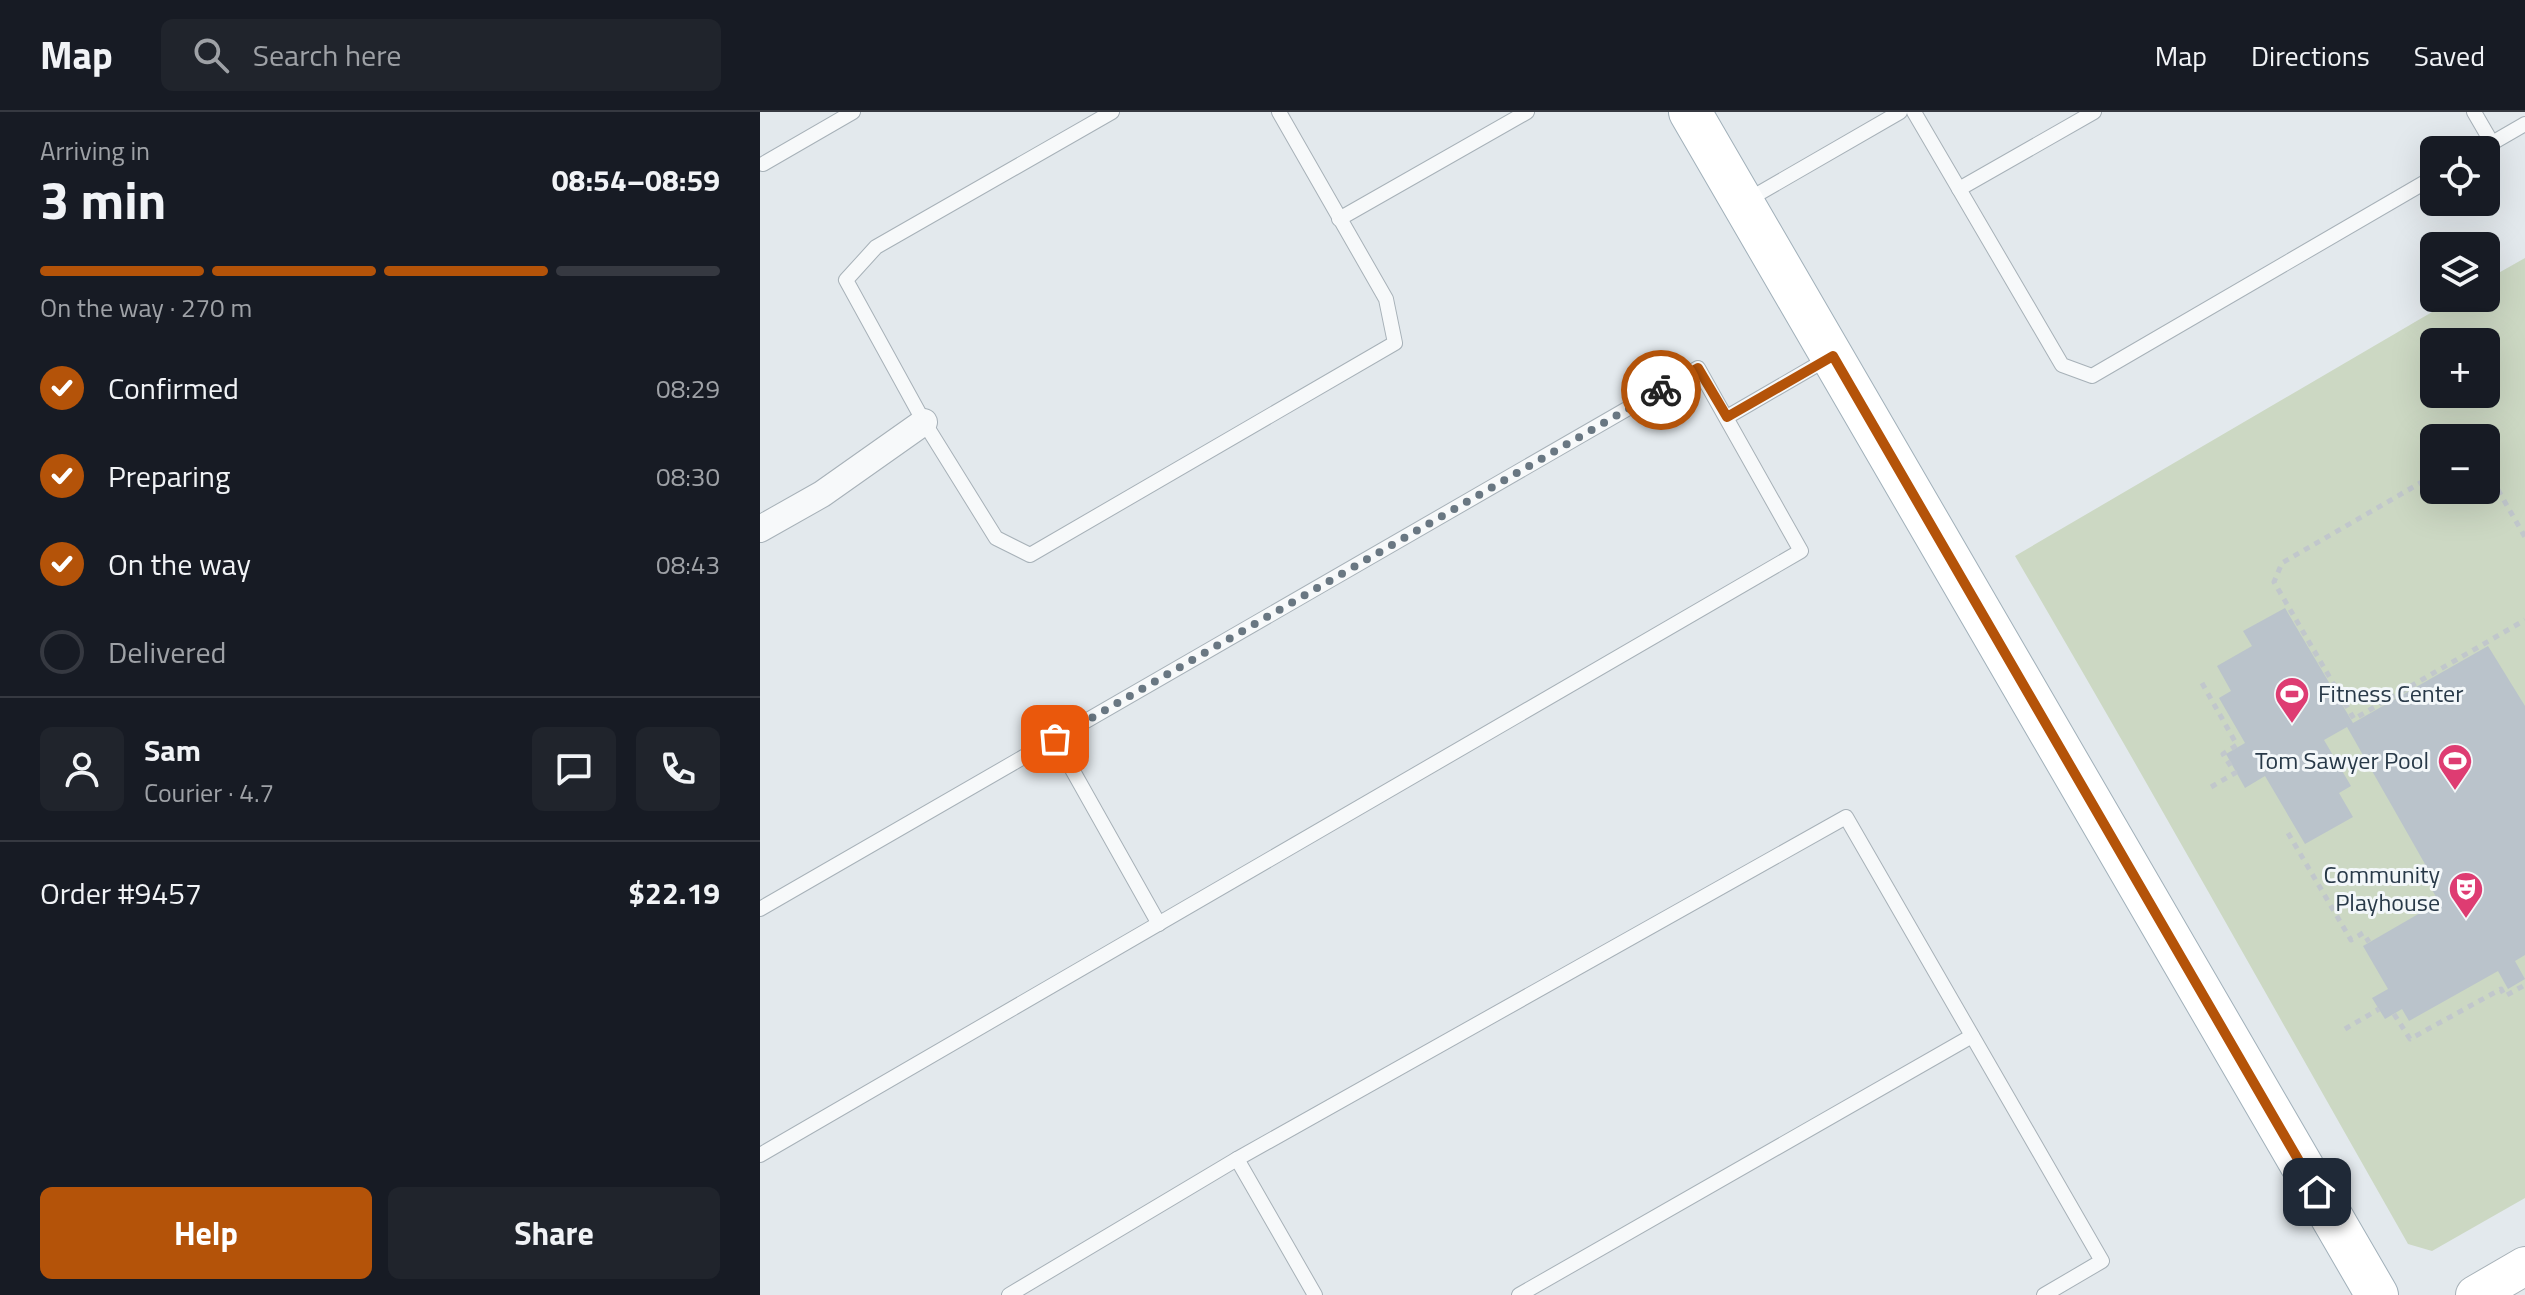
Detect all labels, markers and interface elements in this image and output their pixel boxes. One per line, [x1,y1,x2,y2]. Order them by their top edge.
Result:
search box [161,19,721,91]
text: Map [40,26,113,84]
text: Search here [253,32,402,78]
icon: search [189,33,233,77]
text: Map [2155,34,2207,77]
text: Directions [2251,34,2370,77]
text: Saved [2414,34,2485,77]
text: Arriving in [40,131,150,170]
map controls [2420,136,2500,504]
button: locate [2420,136,2500,216]
text: 08:54–08:59 [552,157,720,203]
text: 3 min [40,160,166,239]
button: layers [2420,232,2500,312]
text: On the way · 270 m [40,288,252,327]
button: + [2420,328,2500,408]
courier [1621,350,1701,430]
text: Confirmed [108,365,239,411]
icon: check [40,366,84,410]
icon: bike [1639,368,1683,412]
text: 08:29 [656,369,720,408]
button: − [2420,424,2500,504]
text: Preparing [108,453,230,499]
icon: check [40,454,84,498]
text: 08:30 [656,457,720,496]
text: On the way [108,541,251,587]
icon: check [40,542,84,586]
text: 08:43 [656,545,720,584]
text: Delivered [108,629,226,675]
sports icon: Fitness Center [2273,675,2311,725]
place label: Fitness Center [2318,675,2464,711]
pin [1021,705,1089,773]
icon: bag [1033,717,1077,761]
button: person [40,727,124,811]
text: Sam [144,727,201,773]
button: chat [532,727,616,811]
button: phone [636,727,720,811]
place label: Tom Sawyer Pool [2255,742,2429,778]
sports icon: Tom Sawyer Pool [2436,742,2474,792]
text: Courier · 4.7 [144,773,274,812]
place label: Community Playhouse [2323,856,2440,920]
text: Order #9457 [40,870,202,916]
text: $22.19 [628,870,720,916]
theatre icon: Community Playhouse [2447,870,2485,920]
pin [2283,1158,2351,1226]
icon: home [2295,1170,2339,1214]
button: Help [40,1187,372,1279]
button: Share [388,1187,720,1279]

